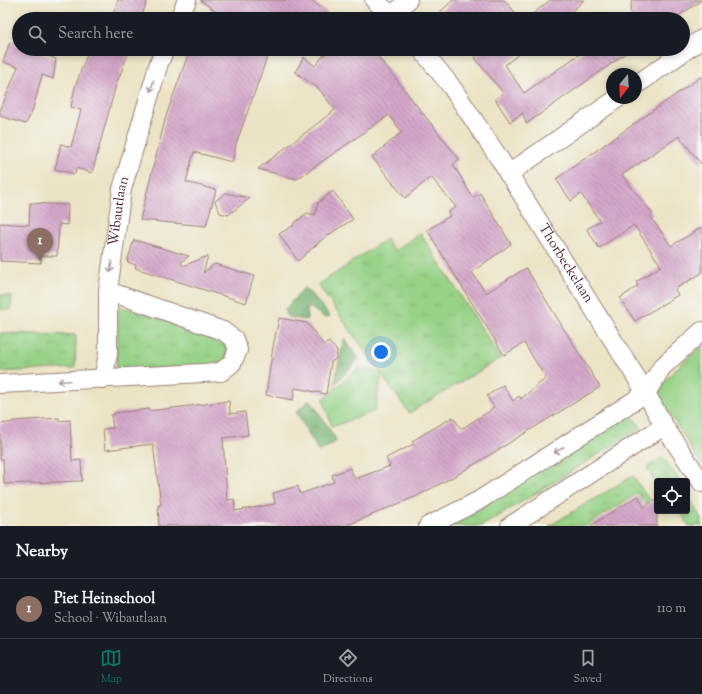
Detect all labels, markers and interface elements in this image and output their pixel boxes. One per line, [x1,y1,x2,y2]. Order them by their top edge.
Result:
search box [12,12,690,56]
icon: search [26,23,48,45]
text: Search here [58,24,133,45]
north arrow [606,68,642,104]
one-way arrow [148,79,155,92]
street label: Wibautlaan [104,174,135,248]
street label: Thorbeckelaan [533,220,598,307]
pin: 1 [27,228,53,261]
one-way arrow [107,260,115,273]
your location [371,342,391,362]
one-way arrow [58,377,71,384]
one-way arrow [553,446,565,454]
map controls [654,478,690,514]
button: locate [654,478,690,514]
text: Nearby [16,540,68,564]
text: Piet Heinschool [54,589,155,610]
text: 1 [27,600,31,618]
text: 110 m [657,600,686,618]
text: School · Wibautlaan [54,610,167,628]
tab: Map [100,647,122,687]
tab: Directions [323,647,373,687]
tab: Saved [573,647,602,687]

